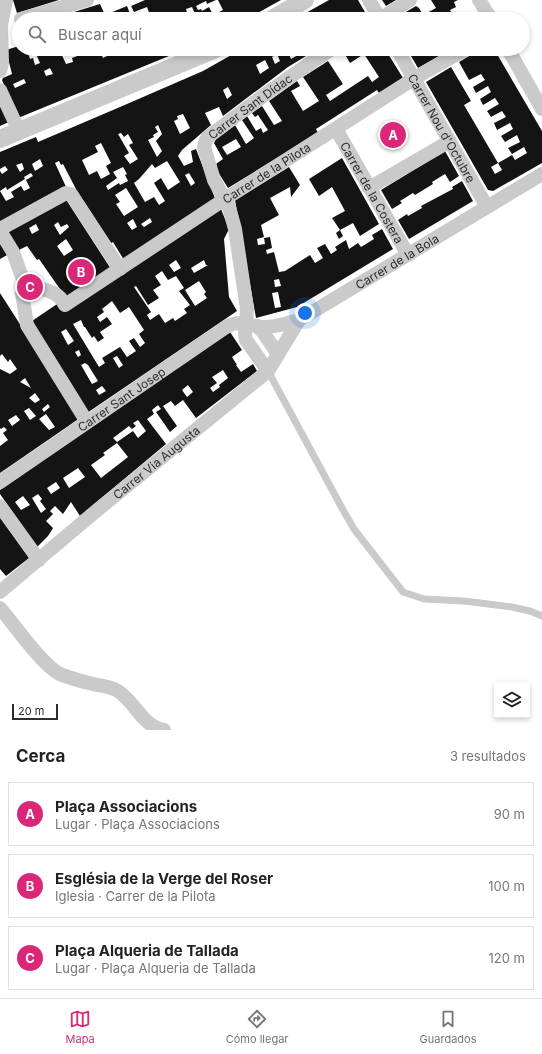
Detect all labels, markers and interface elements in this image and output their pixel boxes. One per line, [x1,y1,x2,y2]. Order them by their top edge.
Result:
search box [12,12,530,56]
icon: search [26,23,48,45]
text: Buscar aquí [58,25,142,44]
street label: Carrer Sant Dídac [205,70,295,142]
street label: Carrer Nou d'Octubre [405,71,479,185]
pin: A [380,120,406,150]
street label: Carrer de la Pilota [219,139,313,206]
street label: Carrer de la Costera [337,139,407,246]
street label: Carrer de la Bola [352,230,441,292]
pin: B [68,257,94,287]
pin: C [17,272,43,302]
your location [295,303,315,323]
street label: Carrer Sant Josep [74,364,168,434]
street label: Carrer Via Augusta [110,422,203,502]
map controls [494,682,530,718]
button: layers [494,682,530,718]
scale bar [12,702,58,721]
text: 20 m [18,704,44,718]
text: Cerca [16,746,65,766]
text: 3 resultados [450,748,526,764]
text: Plaça Associacions [55,797,197,816]
text: A [25,806,35,822]
text: 90 m [494,806,525,822]
text: Lugar · Plaça Associacions [55,816,220,832]
text: Església de la Verge del Roser [55,869,273,888]
text: B [26,878,34,894]
text: 100 m [488,878,525,894]
text: Iglesia · Carrer de la Pilota [55,888,216,904]
text: Plaça Alqueria de Tallada [55,941,239,960]
text: C [25,950,35,966]
text: 120 m [489,950,525,966]
text: Lugar · Plaça Alqueria de Tallada [55,960,256,976]
tab: Mapa [66,1008,95,1046]
tab: Cómo llegar [226,1008,289,1046]
tab: Guardados [420,1008,476,1046]

